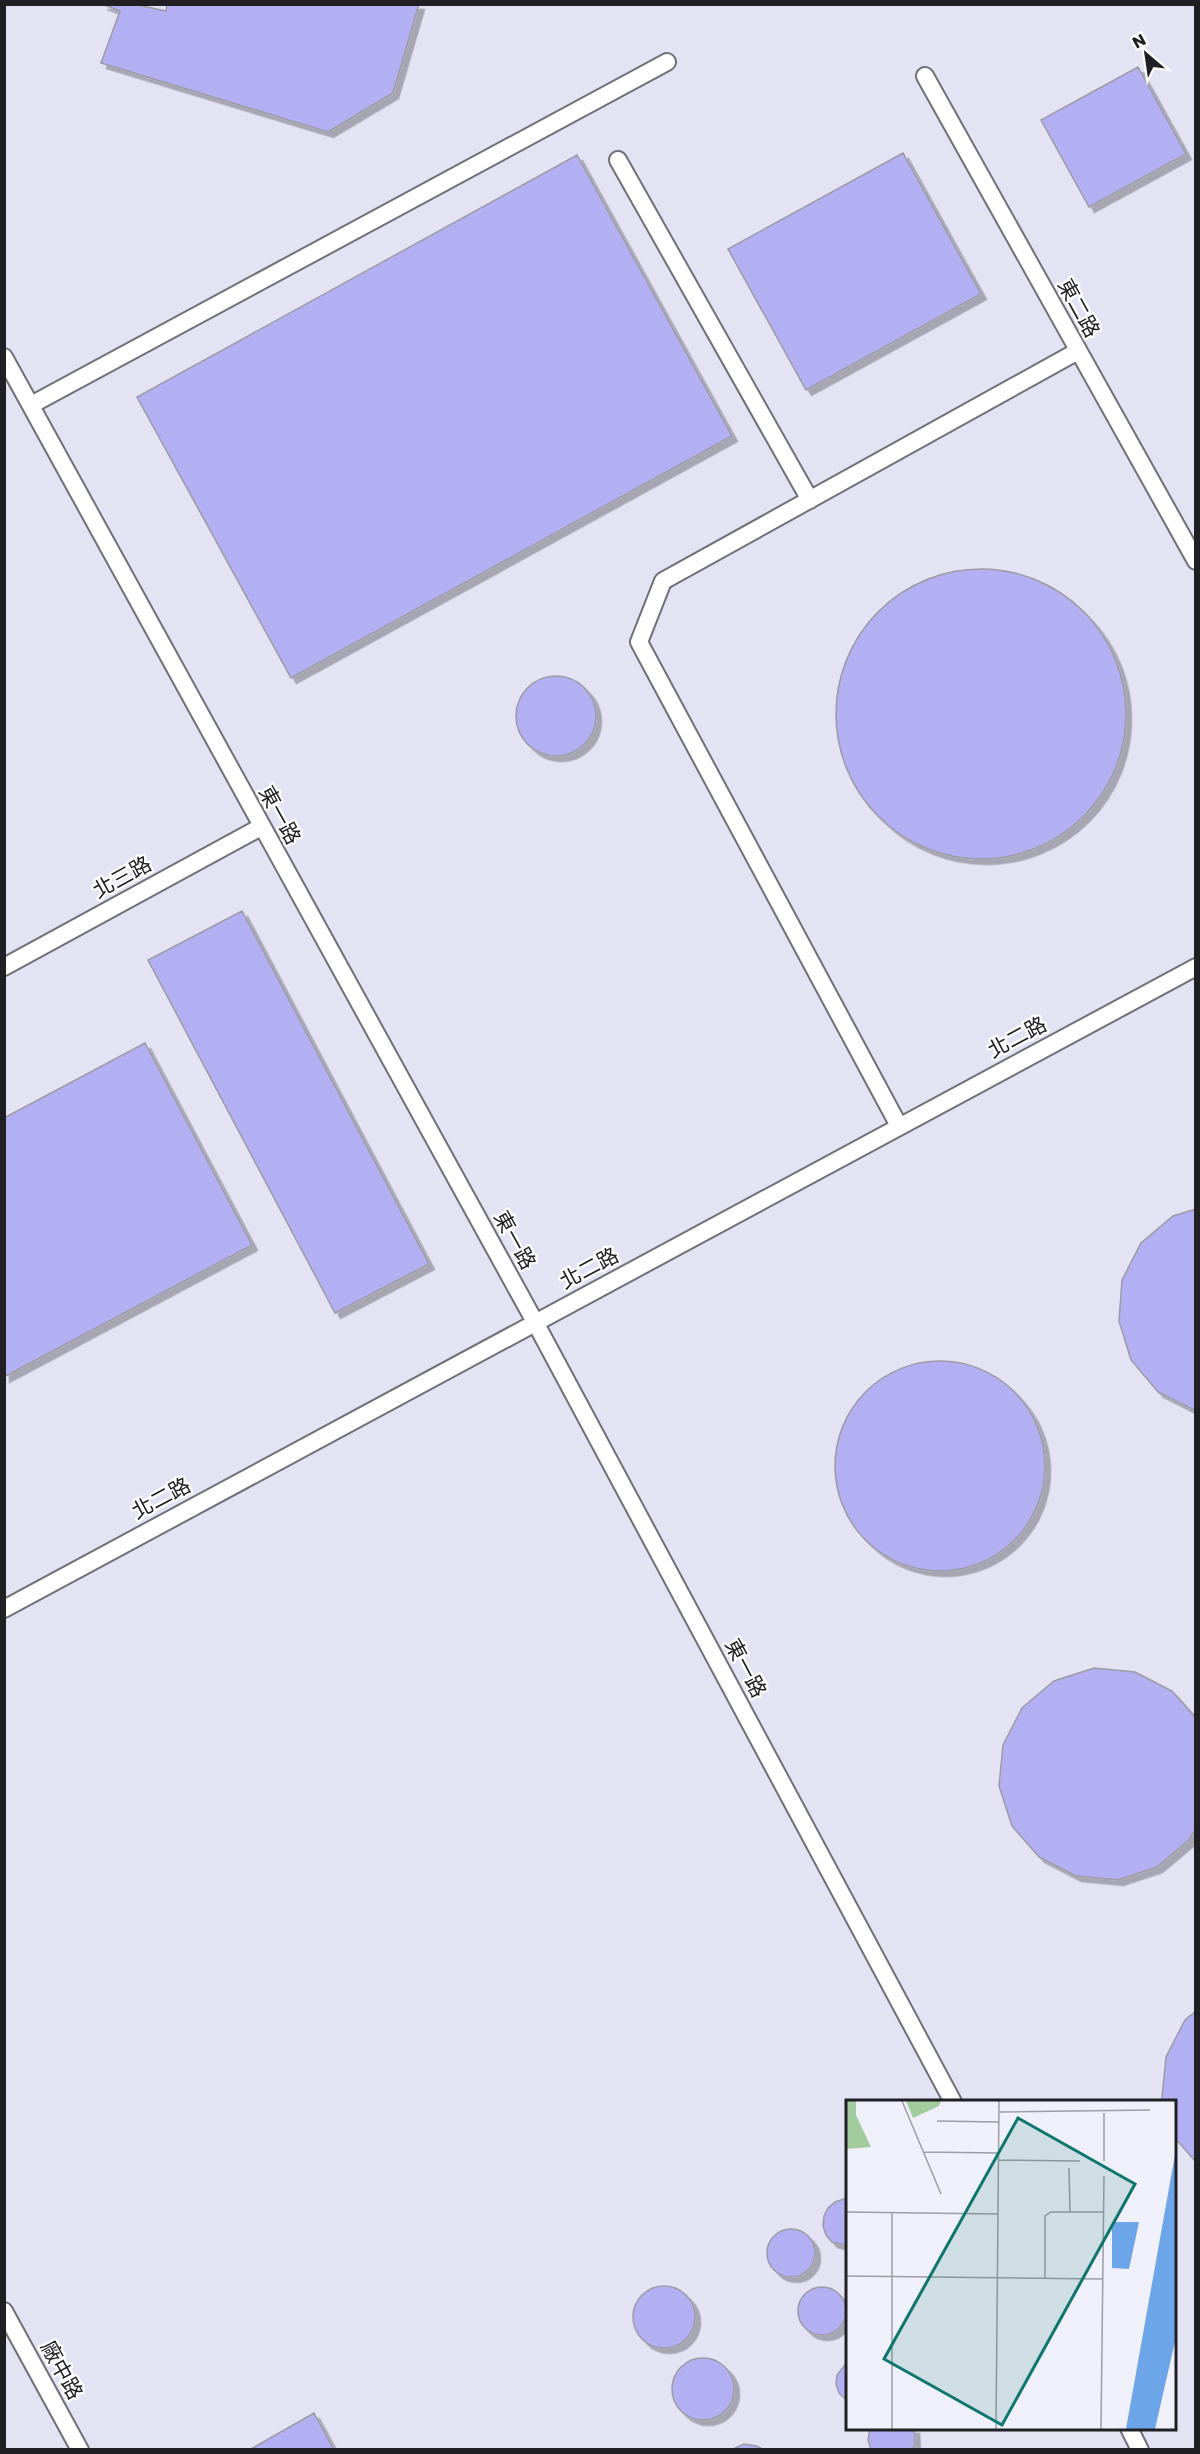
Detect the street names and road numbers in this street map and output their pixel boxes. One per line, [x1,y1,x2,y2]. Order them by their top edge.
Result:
street label: 東二路 [1051,273,1107,343]
street label: 東一路 [252,780,308,850]
street label: 北三路 [87,849,157,905]
street label: 北二路 [982,1009,1052,1065]
street label: 東一路 [487,1205,543,1275]
street label: 北二路 [554,1240,624,1296]
street label: 北二路 [126,1470,196,1526]
street label: 東一路 [718,1633,774,1703]
street label: 廠中路 [34,2335,90,2405]

